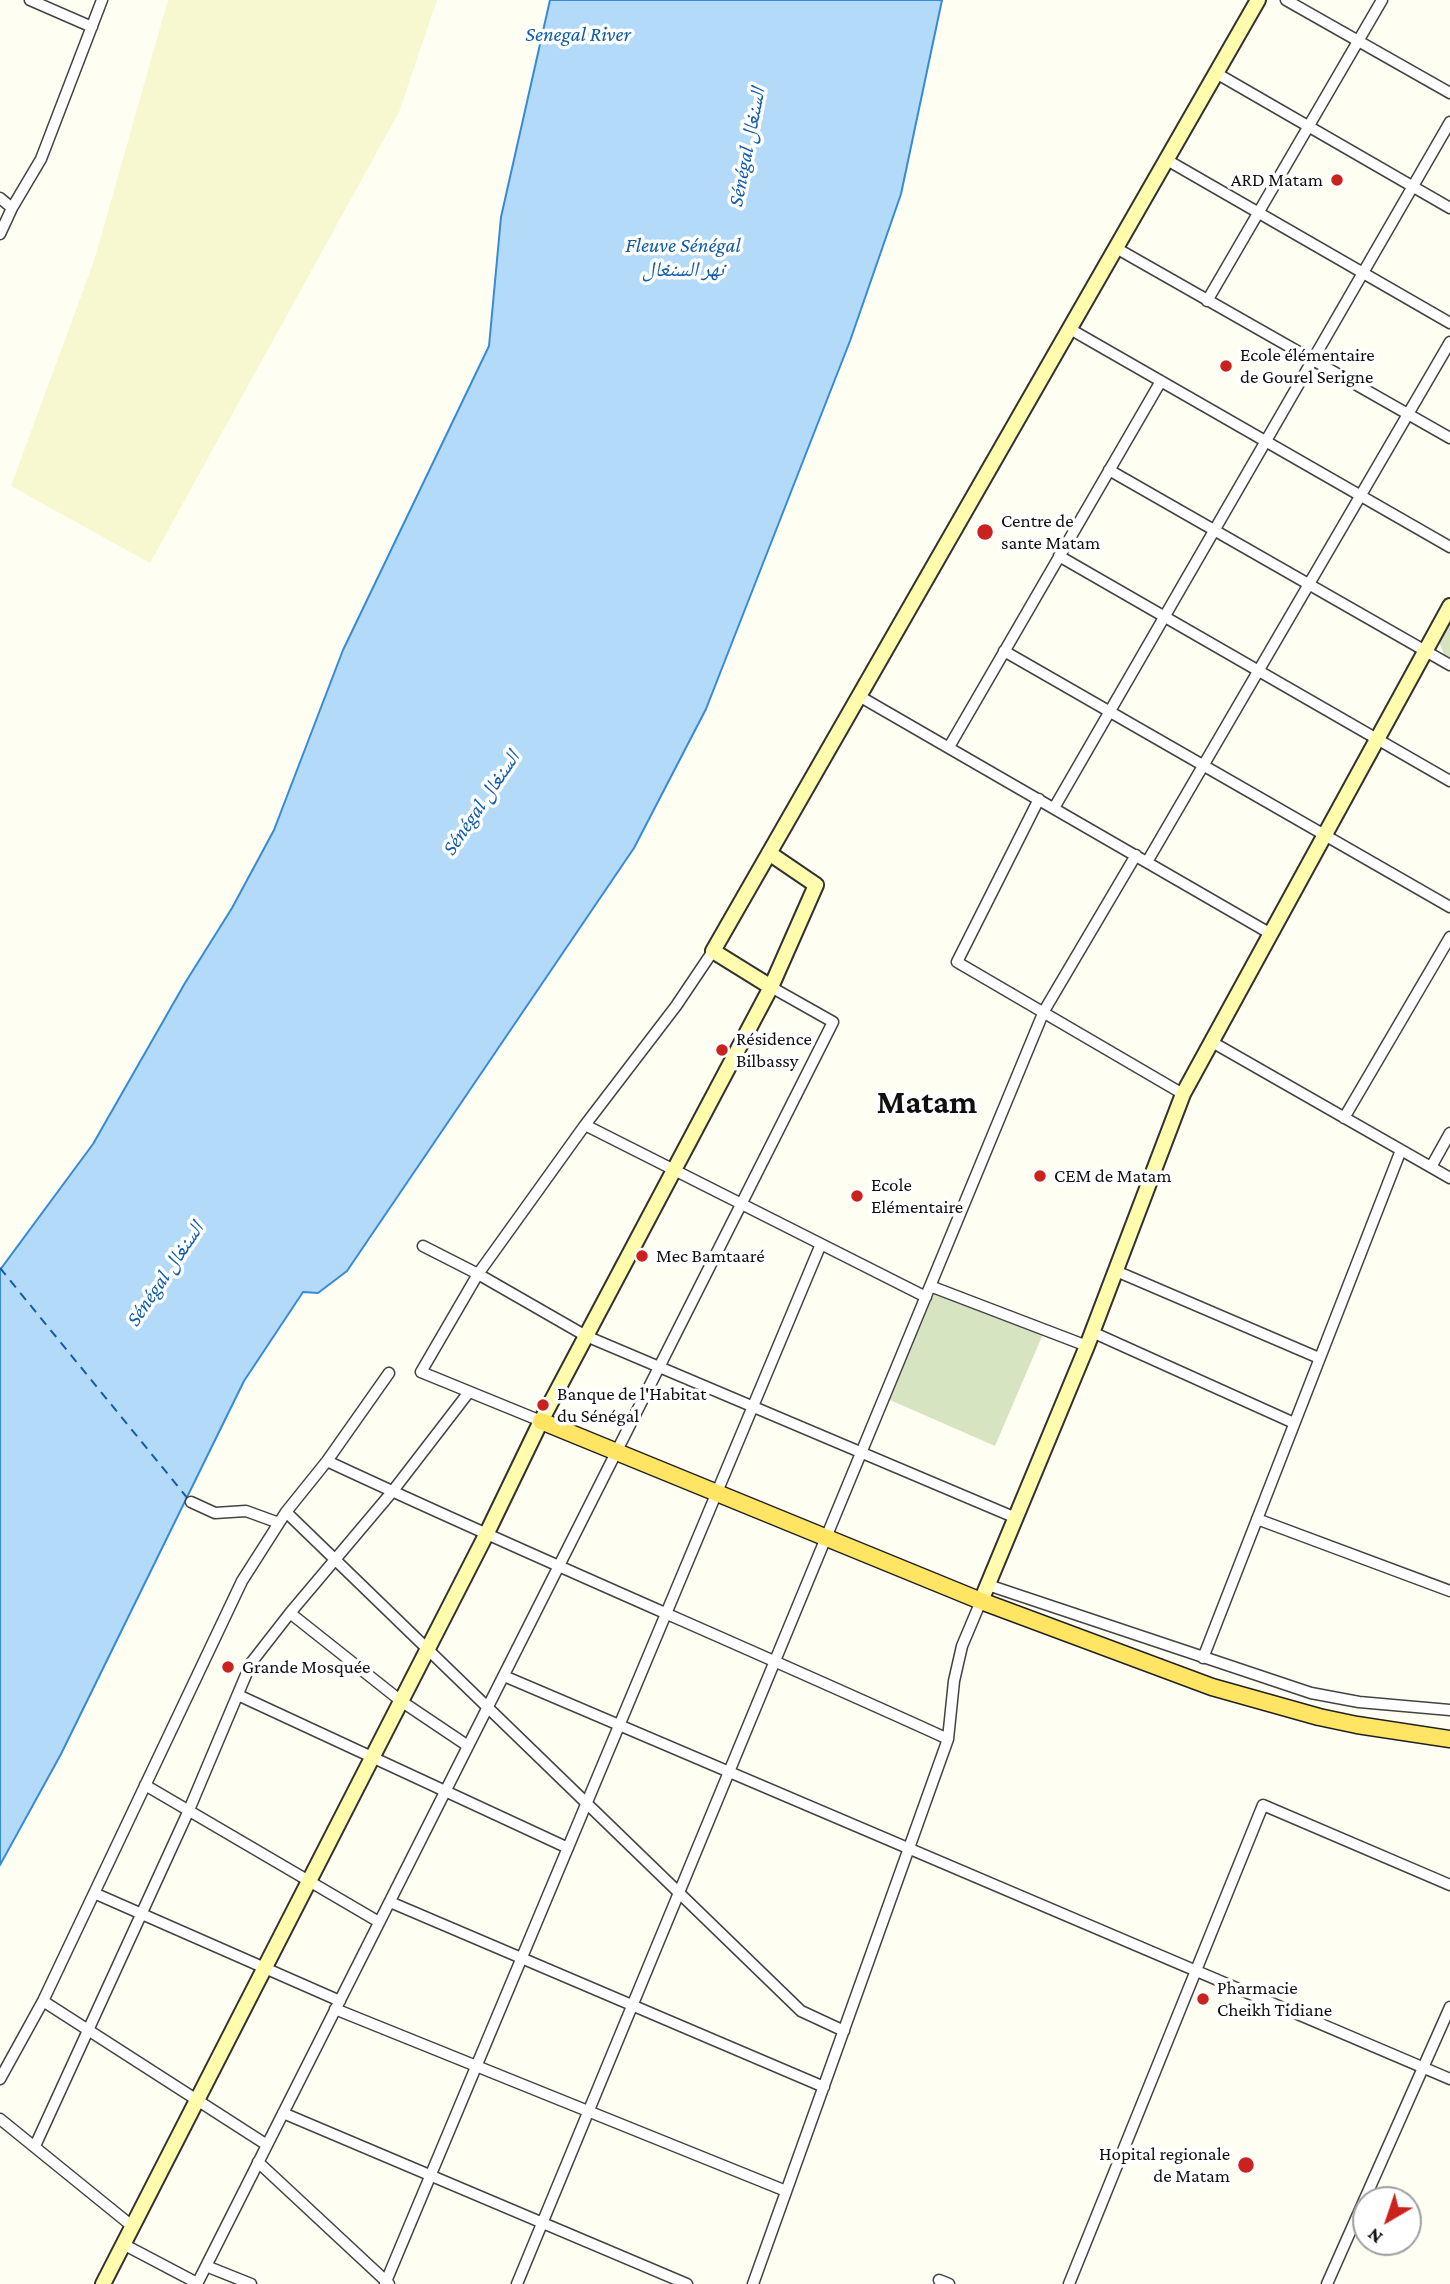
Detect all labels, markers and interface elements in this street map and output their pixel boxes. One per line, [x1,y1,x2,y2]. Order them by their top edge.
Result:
water label: Senegal River [525,22,631,48]
water label: Sénégal السنغال [723,85,771,209]
place label: ARD Matam [1231,169,1323,191]
marker: ARD Matam [1329,172,1345,188]
water label: Fleuve Sénégal نهر السنغال [625,233,741,283]
place label: Ecole élémentaire de Gourel Serigne [1240,344,1375,388]
marker: Ecole élémentaire de Gourel Serigne [1218,358,1234,374]
place label: Centre de sante Matam [1001,510,1100,554]
marker: Centre de sante Matam [975,522,995,542]
water label: Sénégal السنغال [437,746,525,860]
place label: Résidence Bilbassy [736,1028,812,1072]
marker: Résidence Bilbassy [714,1042,730,1058]
district label: Matam [877,1083,977,1123]
place label: CEM de Matam [1054,1165,1172,1187]
marker: CEM de Matam [1032,1168,1048,1184]
place label: Ecole Elémentaire [871,1174,963,1218]
marker: Ecole Elémentaire [849,1188,865,1204]
water label: Sénégal السنغال [121,1217,209,1331]
place label: Mec Bamtaaré [656,1245,765,1267]
marker: Mec Bamtaaré [634,1248,650,1264]
place label: Banque de l'Habitat du Sénégal [557,1383,707,1427]
marker: Banque de l'Habitat du Sénégal [535,1397,551,1413]
place label: Grande Mosquée [242,1656,370,1678]
marker: Grande Mosquée [220,1659,236,1675]
place label: Pharmacie Cheikh Tidiane [1217,1977,1332,2021]
marker: Pharmacie Cheikh Tidiane [1195,1991,1211,2007]
place label: Hopital regionale de Matam [1099,2143,1230,2187]
marker: Hopital regionale de Matam [1236,2155,1256,2175]
north arrow [1352,2186,1422,2256]
text: N [1363,2224,1386,2248]

